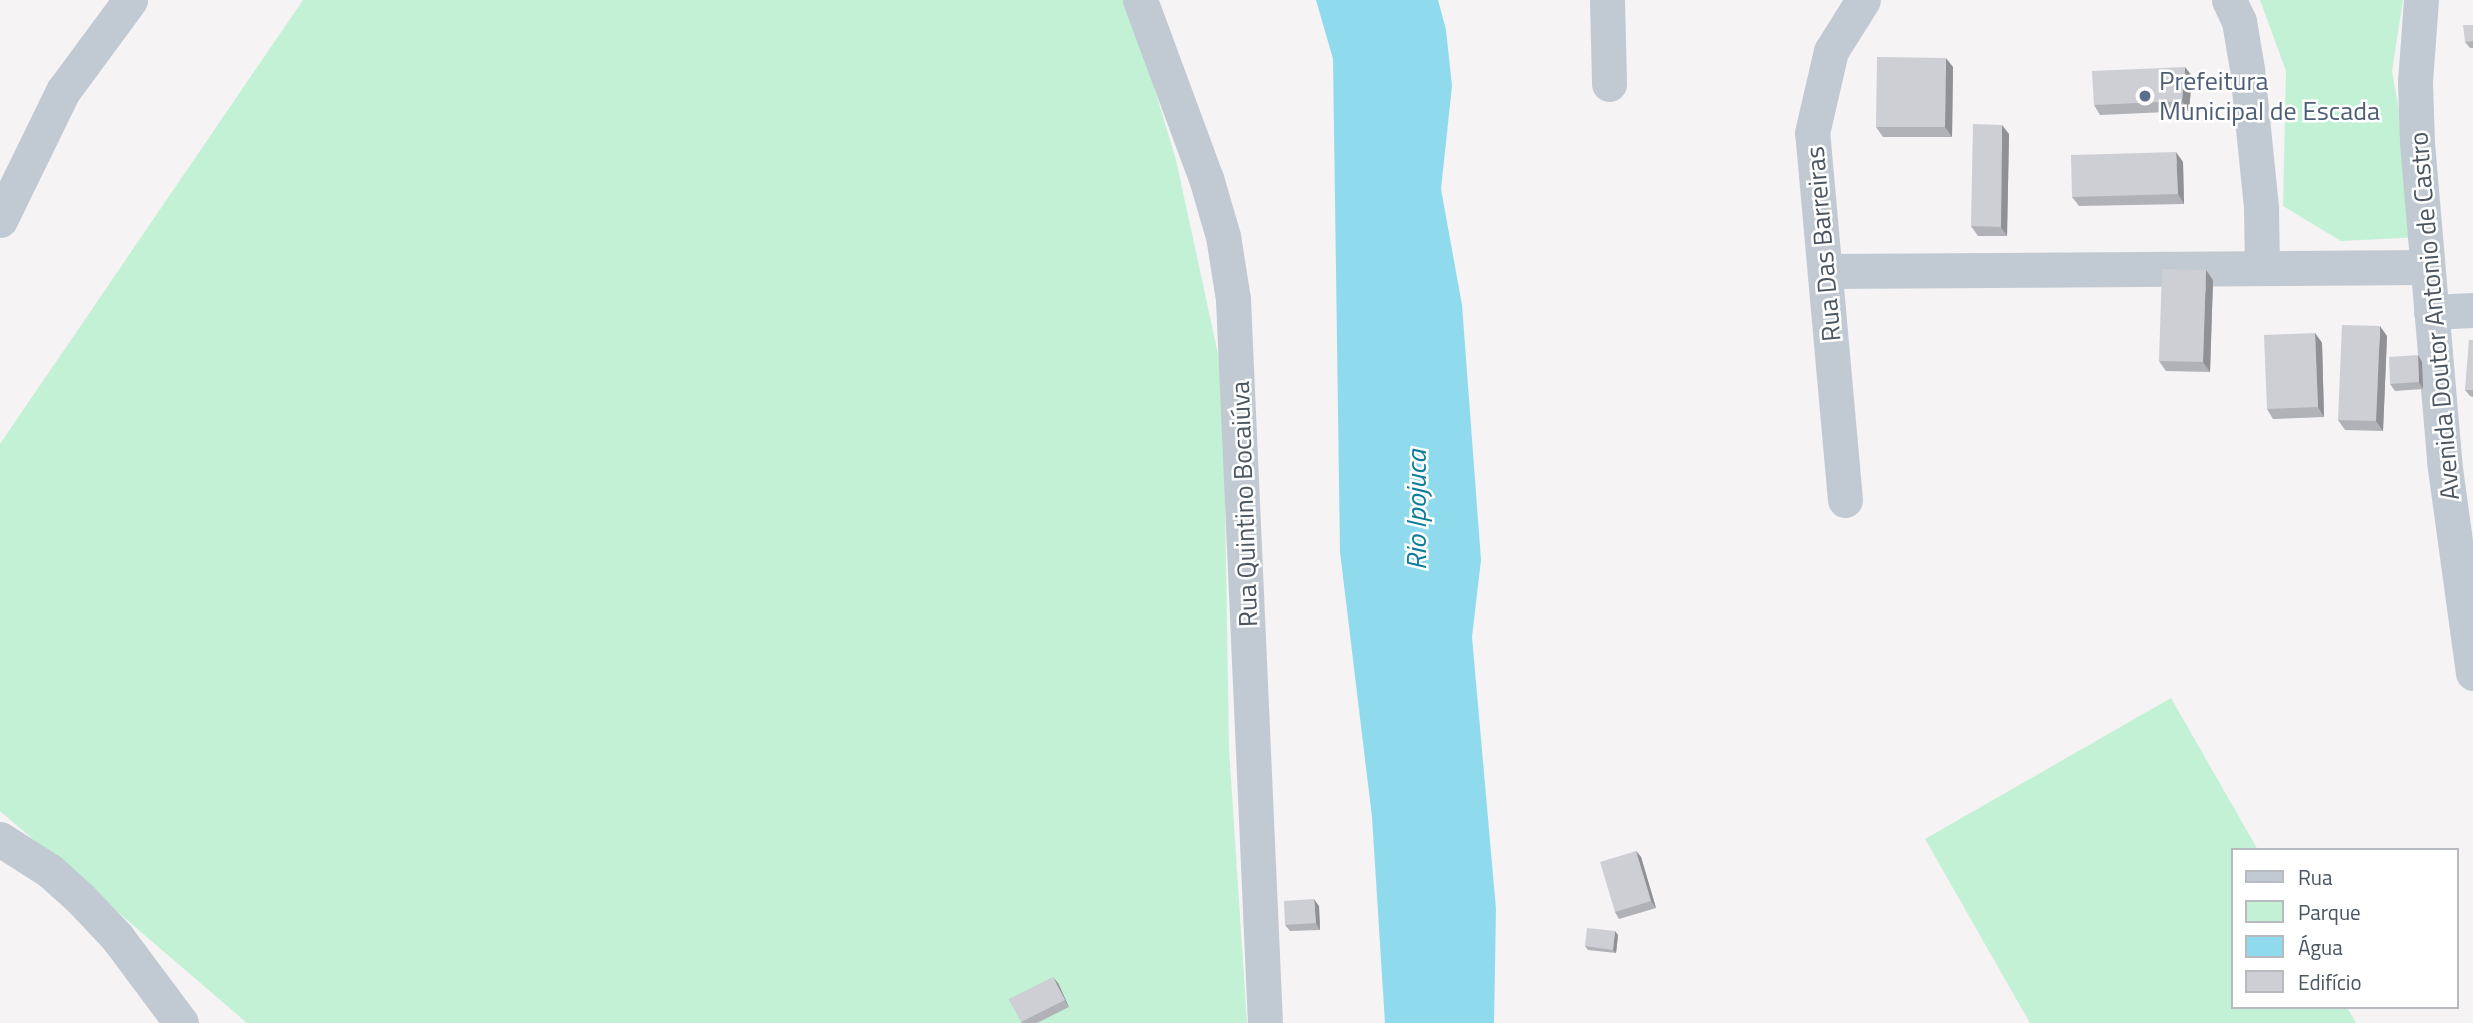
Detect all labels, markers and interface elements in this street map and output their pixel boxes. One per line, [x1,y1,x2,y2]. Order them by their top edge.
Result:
place label: Prefeitura Municipal de Escada [2159,65,2380,126]
marker: Prefeitura Municipal de Escada [2137,88,2153,104]
street label: Avenida Doutor Antonio de Castro [2402,131,2466,501]
street label: Rua Das Barreiras [1799,145,1847,343]
street label: Rua Quintino Bocaiúva [1224,380,1264,628]
water label: Rio Ipojuca [1399,450,1433,570]
legend [2232,848,2459,1009]
text: Rua [2298,861,2333,893]
text: Parque [2298,896,2361,928]
text: Água [2298,931,2343,963]
text: Edifício [2298,966,2362,998]

